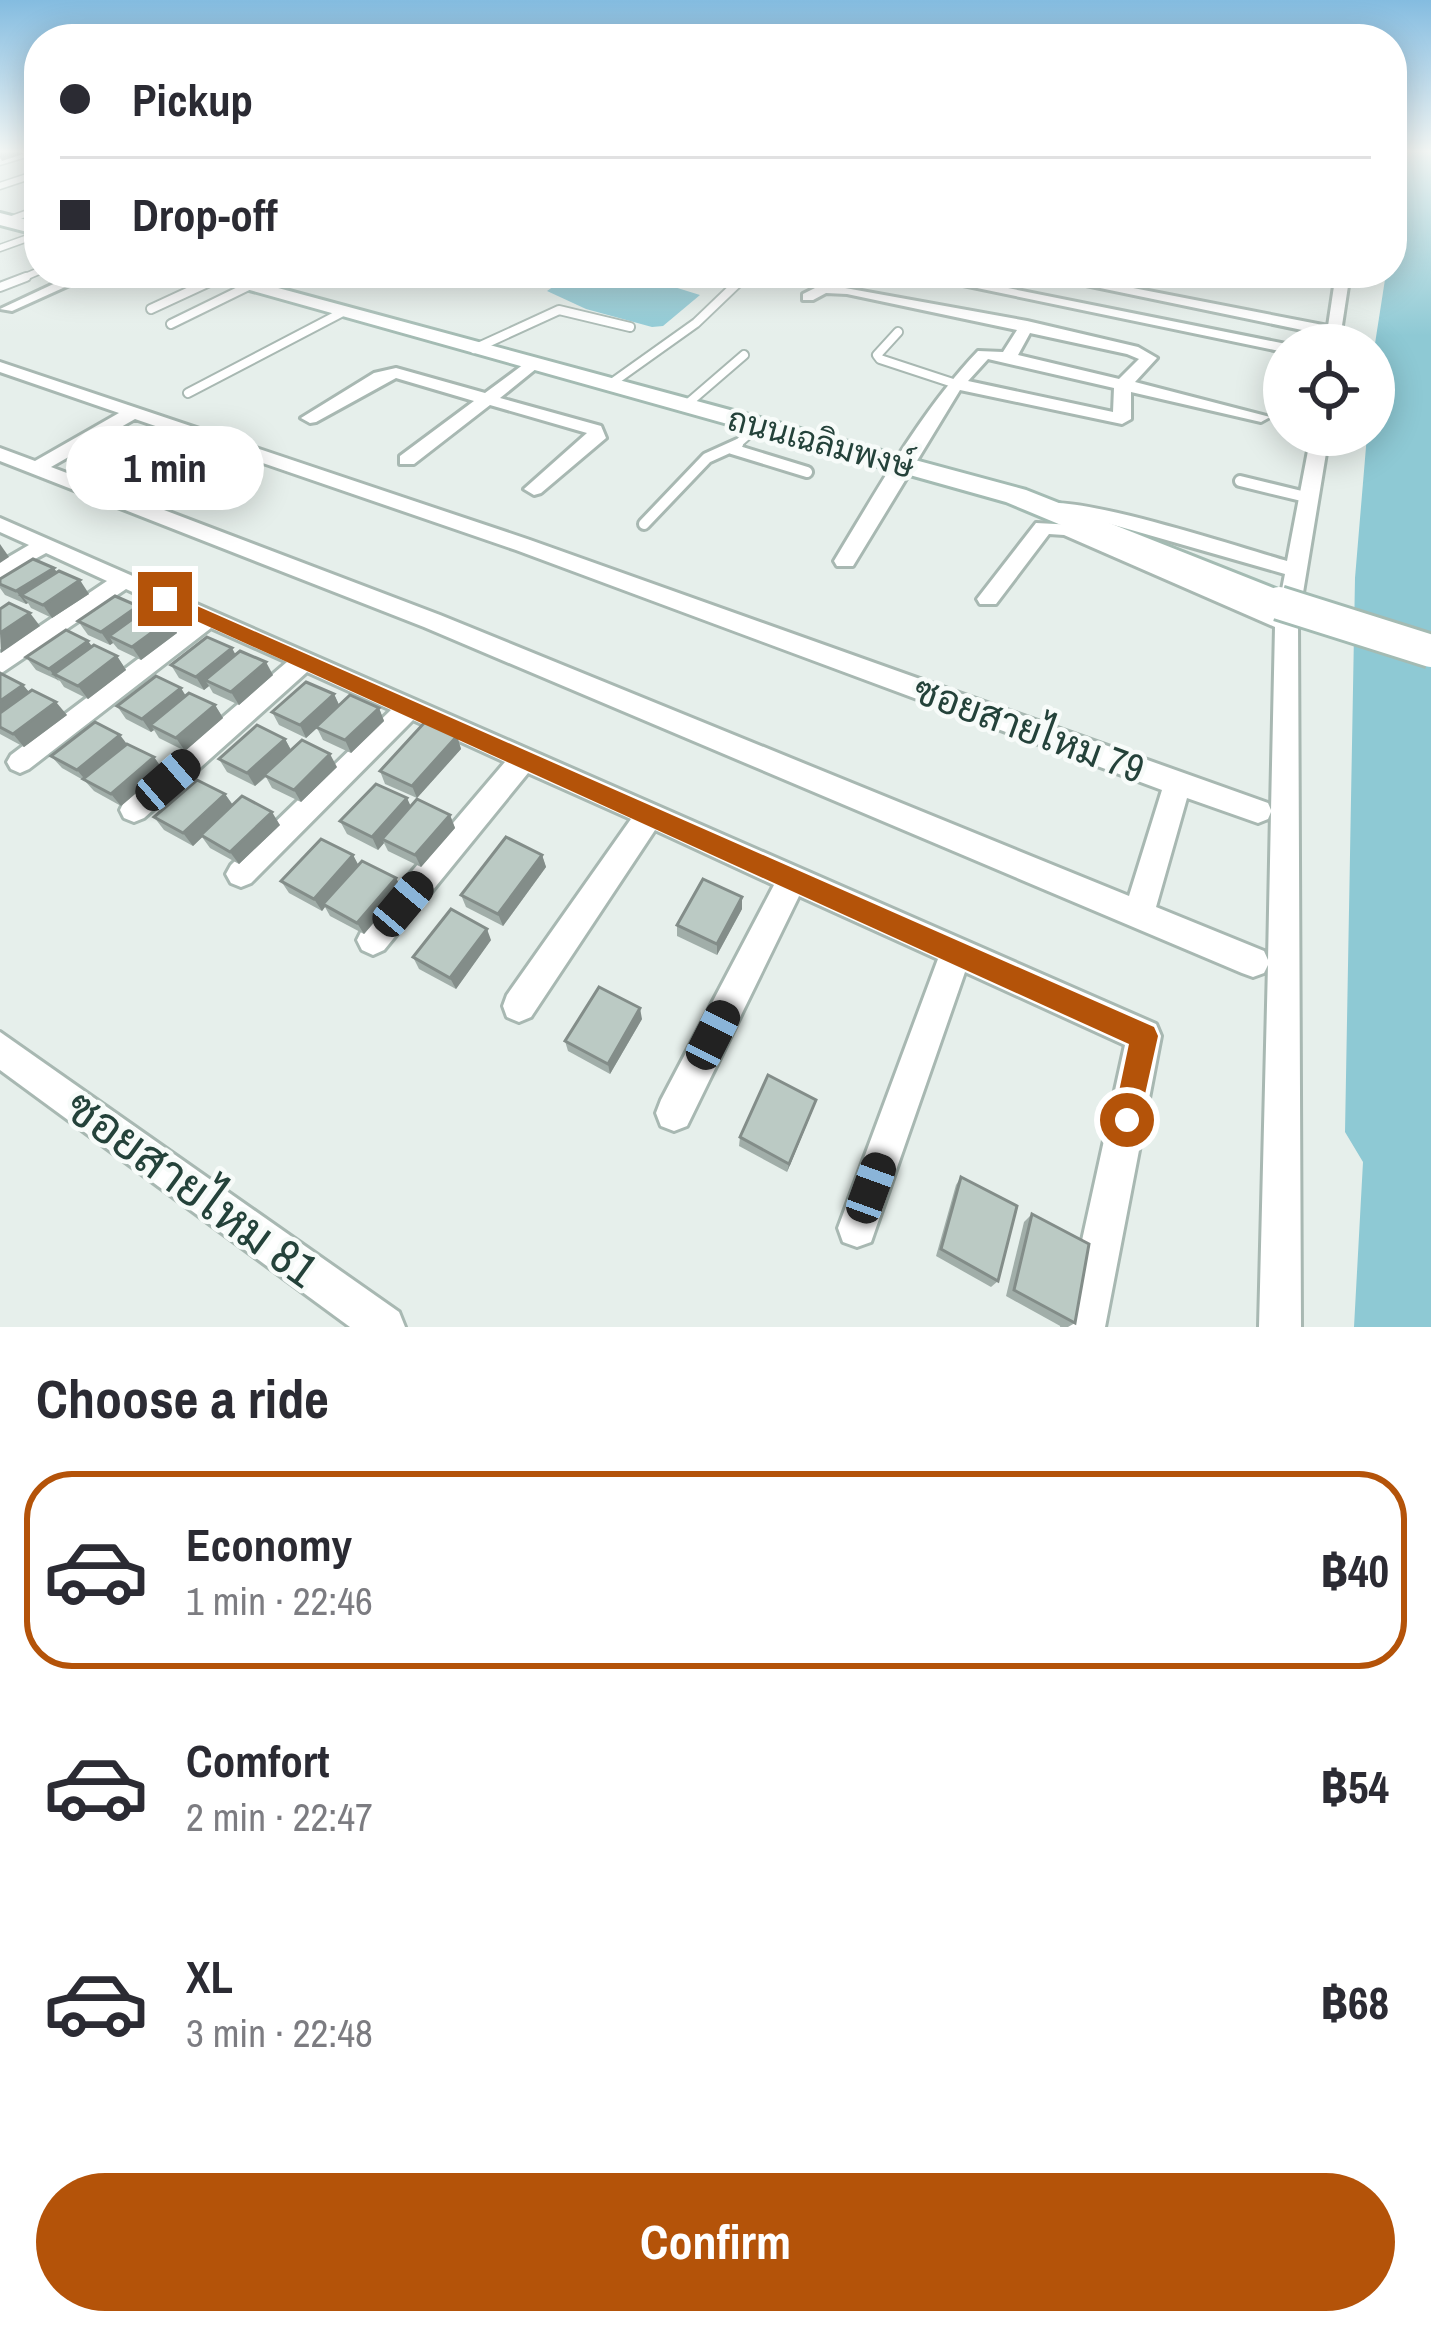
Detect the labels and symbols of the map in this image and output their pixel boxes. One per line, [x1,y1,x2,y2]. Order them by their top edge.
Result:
street label: ถนนเฉลิมพงษ์ [723,396,919,488]
callout: 1 min [66,425,264,509]
route end [138,572,192,626]
street label: ซอยสายไหม 79 [907,663,1151,795]
car [129,743,207,817]
car [366,865,440,943]
car [681,995,745,1075]
street label: ซอยสายไหม 81 [53,1074,332,1301]
route start [1100,1093,1154,1147]
car [842,1148,900,1228]

